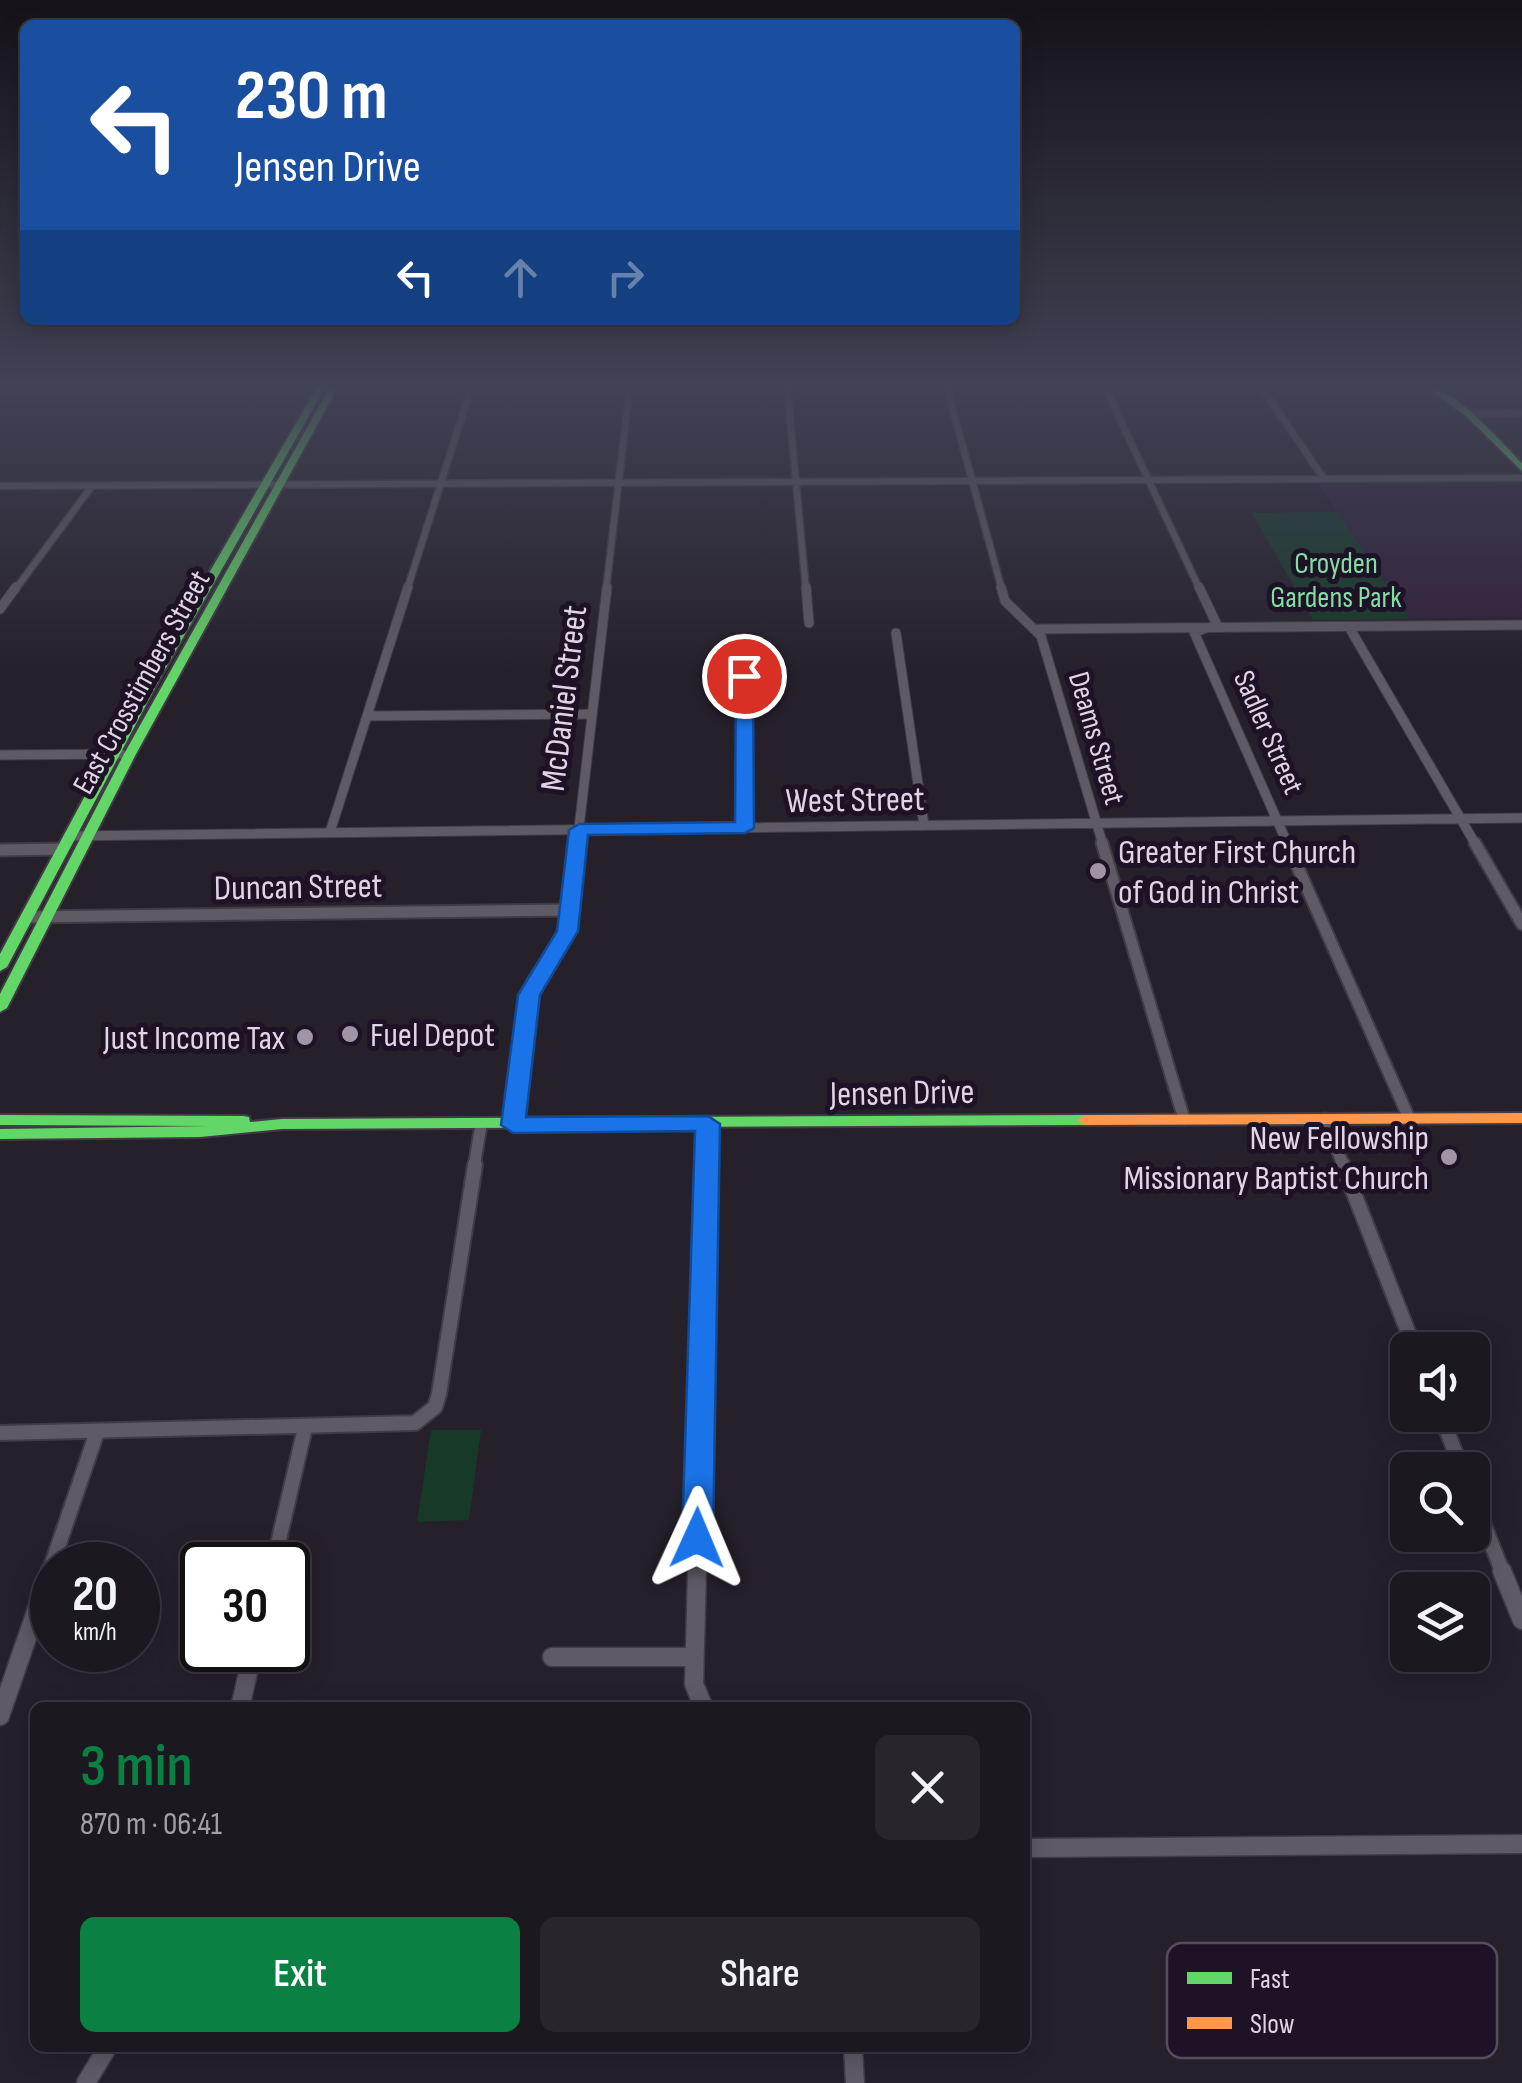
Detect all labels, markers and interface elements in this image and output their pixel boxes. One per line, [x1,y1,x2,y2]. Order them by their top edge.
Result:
text: 230 m [235,55,388,139]
icon: left [70,60,200,190]
text: Jensen Drive [235,140,421,195]
icon: left [388,250,443,305]
icon: ahead [493,250,548,305]
icon: right [598,250,653,305]
park label: Croyden Gardens Park [1270,546,1402,616]
street label: East Crosstimbers Street [66,564,218,800]
street label: McDaniel Street [532,603,597,793]
pin [702,634,787,719]
icon: arrive [717,649,772,704]
street label: Sadler Street [1225,665,1311,800]
street label: Deams Street [1060,668,1132,809]
street label: West Street [785,778,925,823]
place label: Greater First Church of God in Christ [1118,831,1356,914]
marker: Greater First Church of God in Christ [1087,860,1109,882]
street label: Duncan Street [214,865,383,910]
place label: Fuel Depot [370,1014,495,1057]
place label: Just Income Tax [102,1017,285,1060]
marker: Fuel Depot [339,1023,361,1045]
marker: Just Income Tax [294,1026,316,1048]
street label: Jensen Drive [828,1071,975,1116]
place label: New Fellowship Missionary Baptist Church [1123,1117,1429,1200]
marker: New Fellowship Missionary Baptist Church [1438,1146,1460,1168]
map controls [1390,1332,1490,1672]
button: sound [1390,1332,1490,1432]
button: search [1390,1452,1490,1552]
position arrow [645,1486,749,1590]
speed limit sign: 30 [180,1542,310,1672]
text: 20 [72,1565,118,1625]
button: layers [1390,1572,1490,1672]
text: km/h [73,1617,117,1648]
text: 3 min [80,1731,193,1803]
button: close [875,1735,980,1840]
text: 870 m · 06:41 [80,1805,222,1844]
button: Exit [80,1917,520,2032]
button: Share [540,1917,980,2032]
legend [1167,1943,1497,2058]
text: Fast [1250,1963,1289,1996]
text: Slow [1250,2008,1295,2041]

